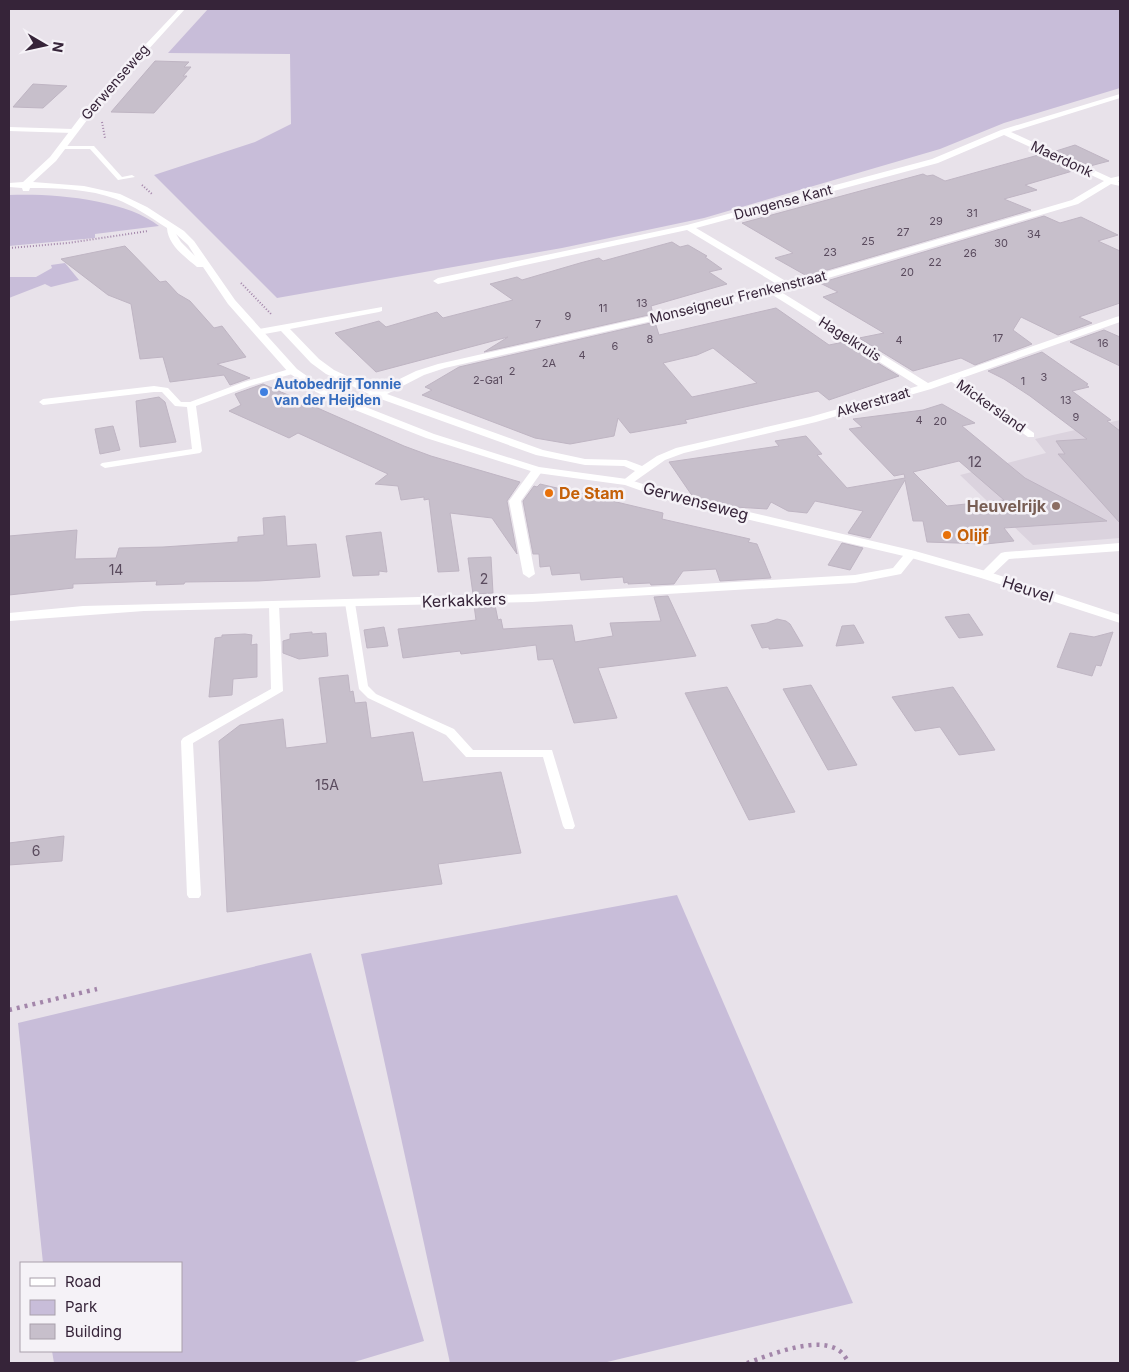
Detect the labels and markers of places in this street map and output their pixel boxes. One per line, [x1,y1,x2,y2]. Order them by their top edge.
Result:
place label: Autobedrijf Tonnie van der Heijden [274,375,401,408]
marker: Autobedrijf Tonnie van der Heijden [258,386,270,398]
place label: De Stam [559,483,624,503]
marker: De Stam [543,487,555,499]
place label: Heuvelrijk [967,496,1047,516]
marker: Heuvelrijk [1050,500,1062,512]
place label: Olijf [957,525,989,545]
marker: Olijf [941,529,953,541]

